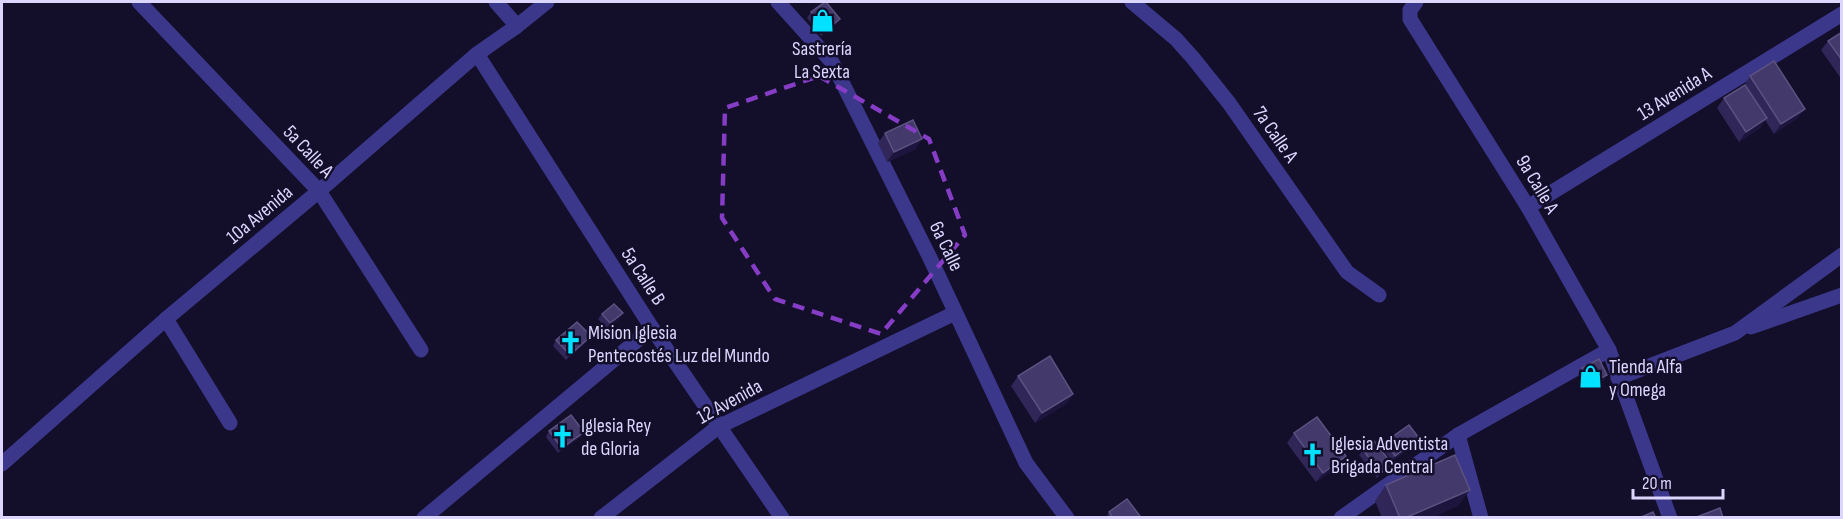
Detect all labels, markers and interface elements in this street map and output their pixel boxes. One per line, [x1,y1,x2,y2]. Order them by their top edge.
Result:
shop icon: Sastrería La Sexta [809,8,835,34]
place label: Sastrería La Sexta [792,37,852,84]
street label: 13 Avenida A [1633,62,1716,126]
street label: 7a Calle A [1247,102,1303,168]
street label: 5a Calle A [278,120,339,183]
street label: 9a Calle A [1510,151,1564,219]
street label: 10a Avenida [222,180,298,249]
street label: 6a Calle [924,218,968,275]
street label: 5a Calle B [616,243,671,310]
place label: Mision Iglesia Pentecostés Luz del Mundo [588,321,770,368]
church icon: Mision Iglesia Pentecostés Luz del Mundo [557,330,583,356]
place label: Tienda Alfa y Omega [1609,355,1682,402]
shop icon: Tienda Alfa y Omega [1578,364,1604,390]
street label: 12 Avenida [693,374,766,430]
place label: Iglesia Rey de Gloria [581,414,651,461]
church icon: Iglesia Rey de Gloria [550,424,576,450]
place label: Iglesia Adventista Brigada Central [1331,432,1448,479]
church icon: Iglesia Adventista Brigada Central [1300,442,1326,468]
scale bar [1633,462,1723,500]
text: 20 m [1642,473,1672,494]

